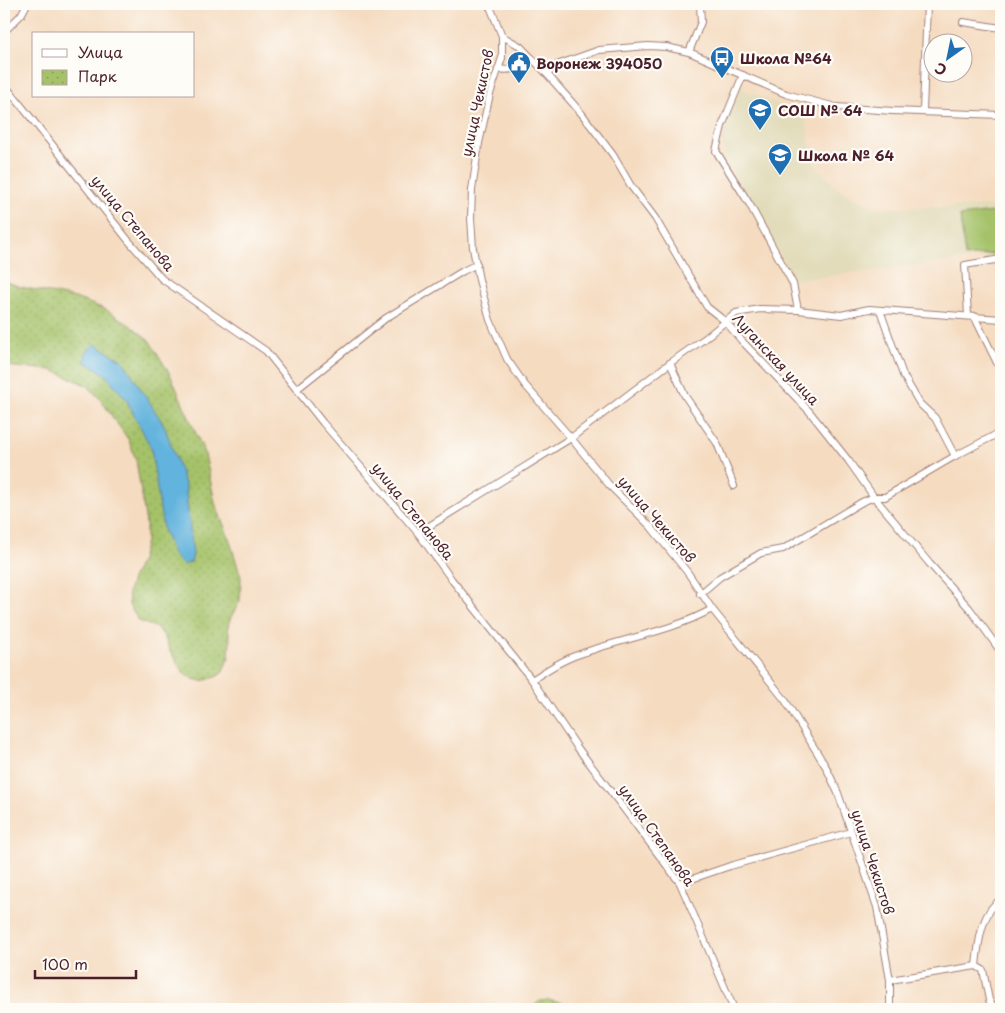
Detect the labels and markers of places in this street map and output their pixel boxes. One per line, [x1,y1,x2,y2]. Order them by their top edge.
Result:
bus stop icon: Школа №64 [709,45,735,79]
place label: Школа №64 [740,48,832,69]
public building icon: Воронеж 394050 [506,50,532,84]
place label: Воронеж 394050 [536,53,662,74]
school or university icon: СОШ № 64 [747,97,773,131]
place label: СОШ № 64 [778,100,863,121]
school or university icon: Школа № 64 [767,142,793,176]
place label: Школа № 64 [798,145,894,166]

